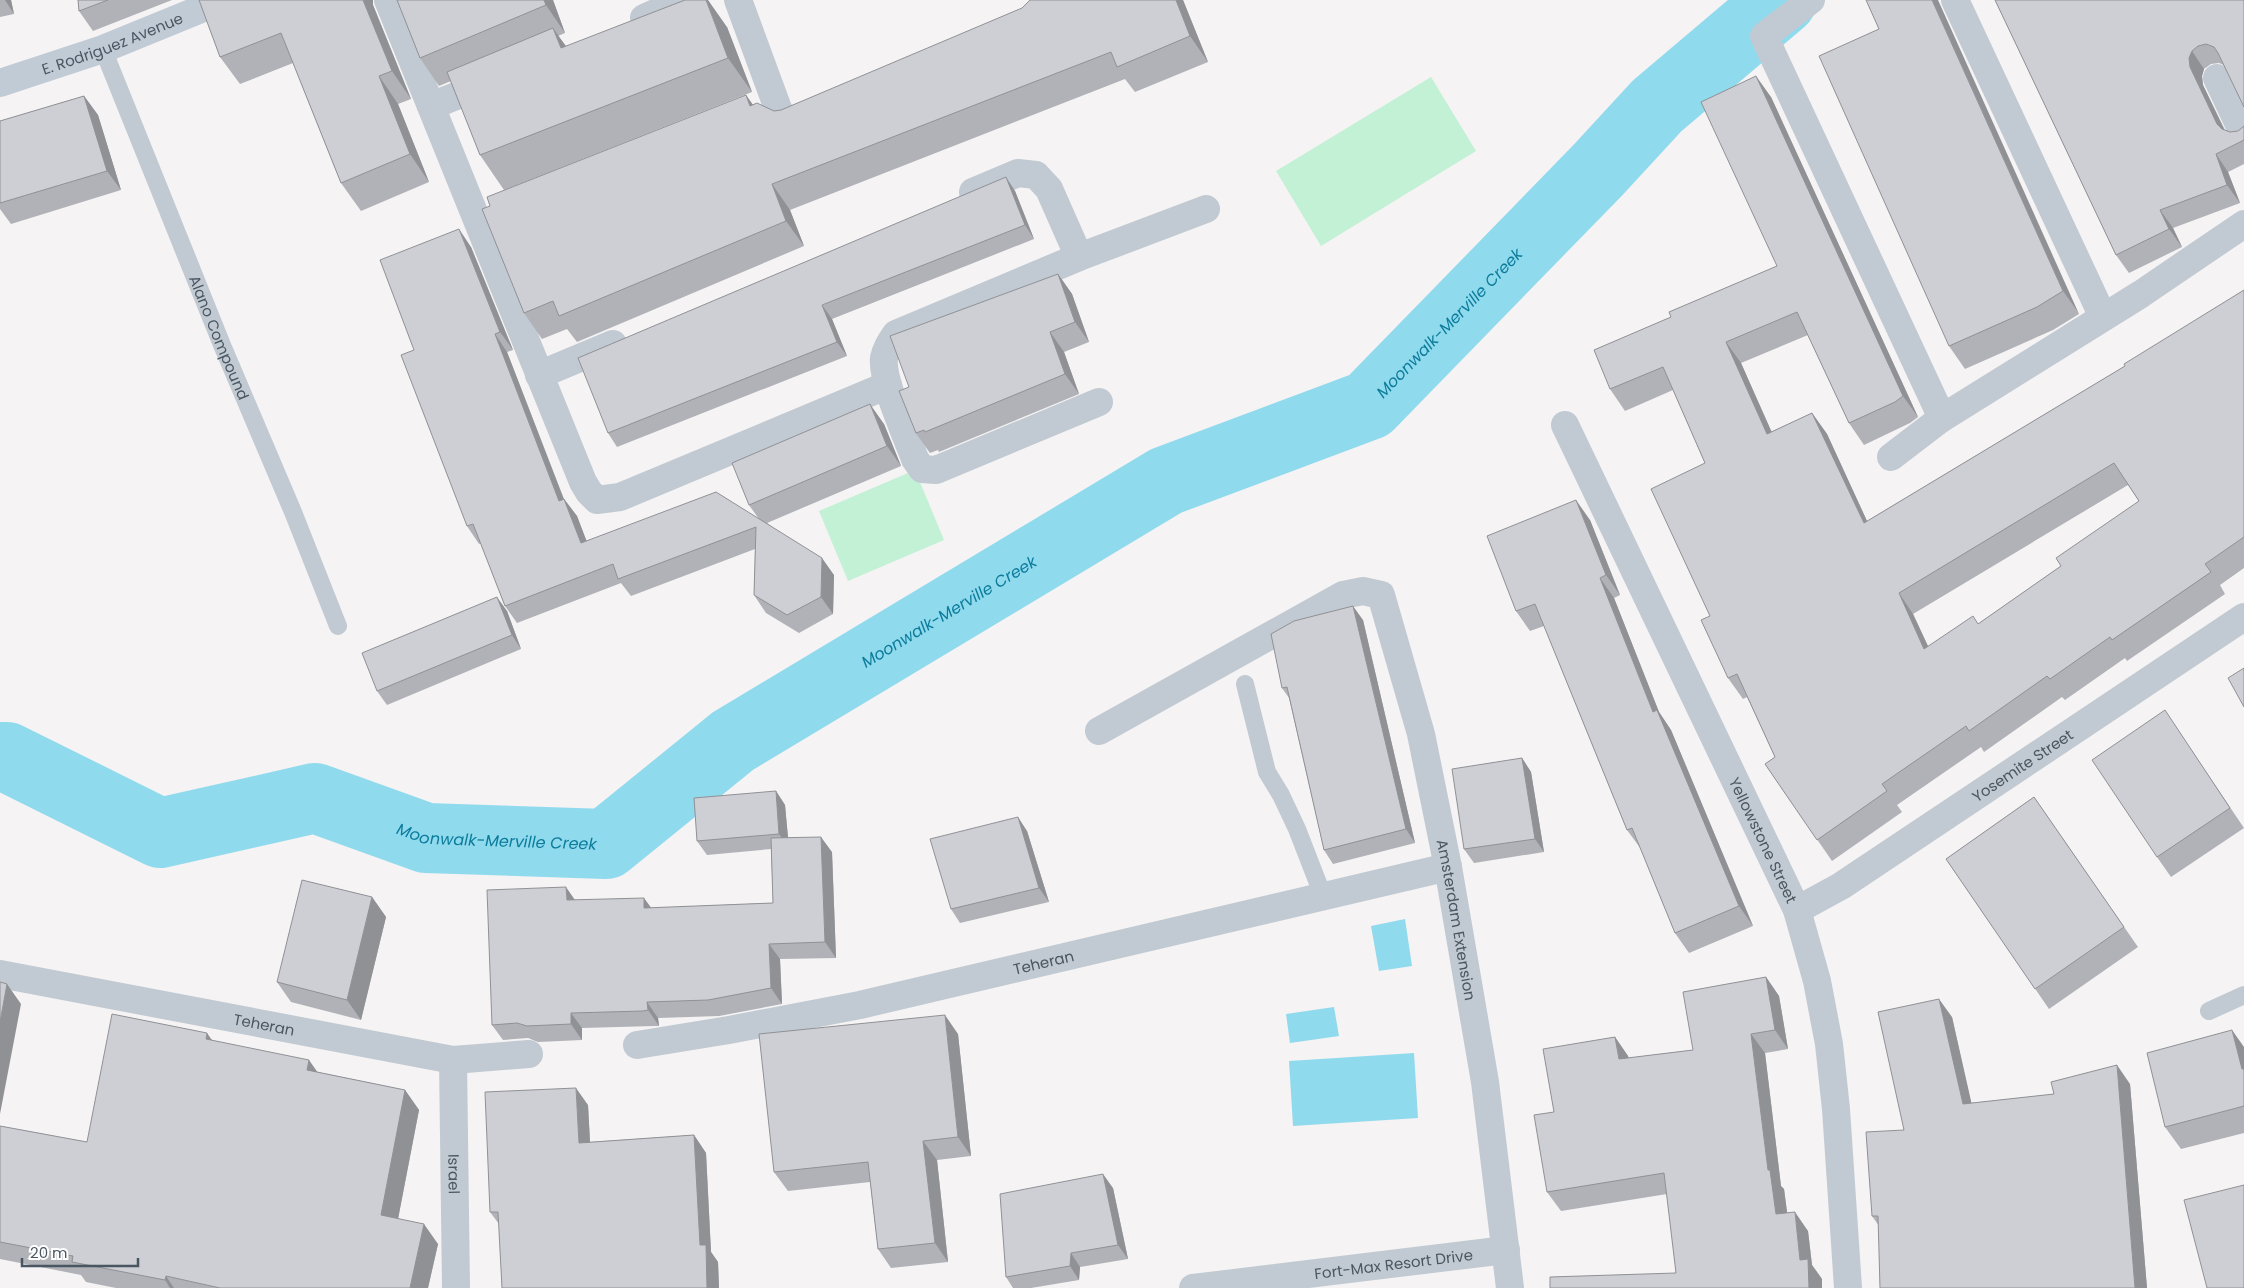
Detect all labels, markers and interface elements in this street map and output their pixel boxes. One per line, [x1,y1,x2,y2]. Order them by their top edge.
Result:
street label: E. Rodriguez Avenue [39,7,186,79]
water label: Moonwalk-Merville Creek [1371,242,1528,403]
street label: Alano Compound [184,272,255,403]
water label: Moonwalk-Merville Creek [857,549,1042,673]
street label: Yosemite Street [1968,724,2077,806]
street label: Yellowstone Street [1724,774,1803,906]
water label: Moonwalk-Merville Creek [394,817,598,855]
street label: Amsterdam Extension [1432,837,1481,1002]
street label: Teheran [1011,945,1076,979]
street label: Teheran [232,1008,297,1040]
street label: Israel [444,1154,465,1194]
scale bar [22,1236,139,1268]
text: 20 m [30,1242,68,1263]
street label: Fort-Max Resort Drive [1313,1244,1474,1284]

